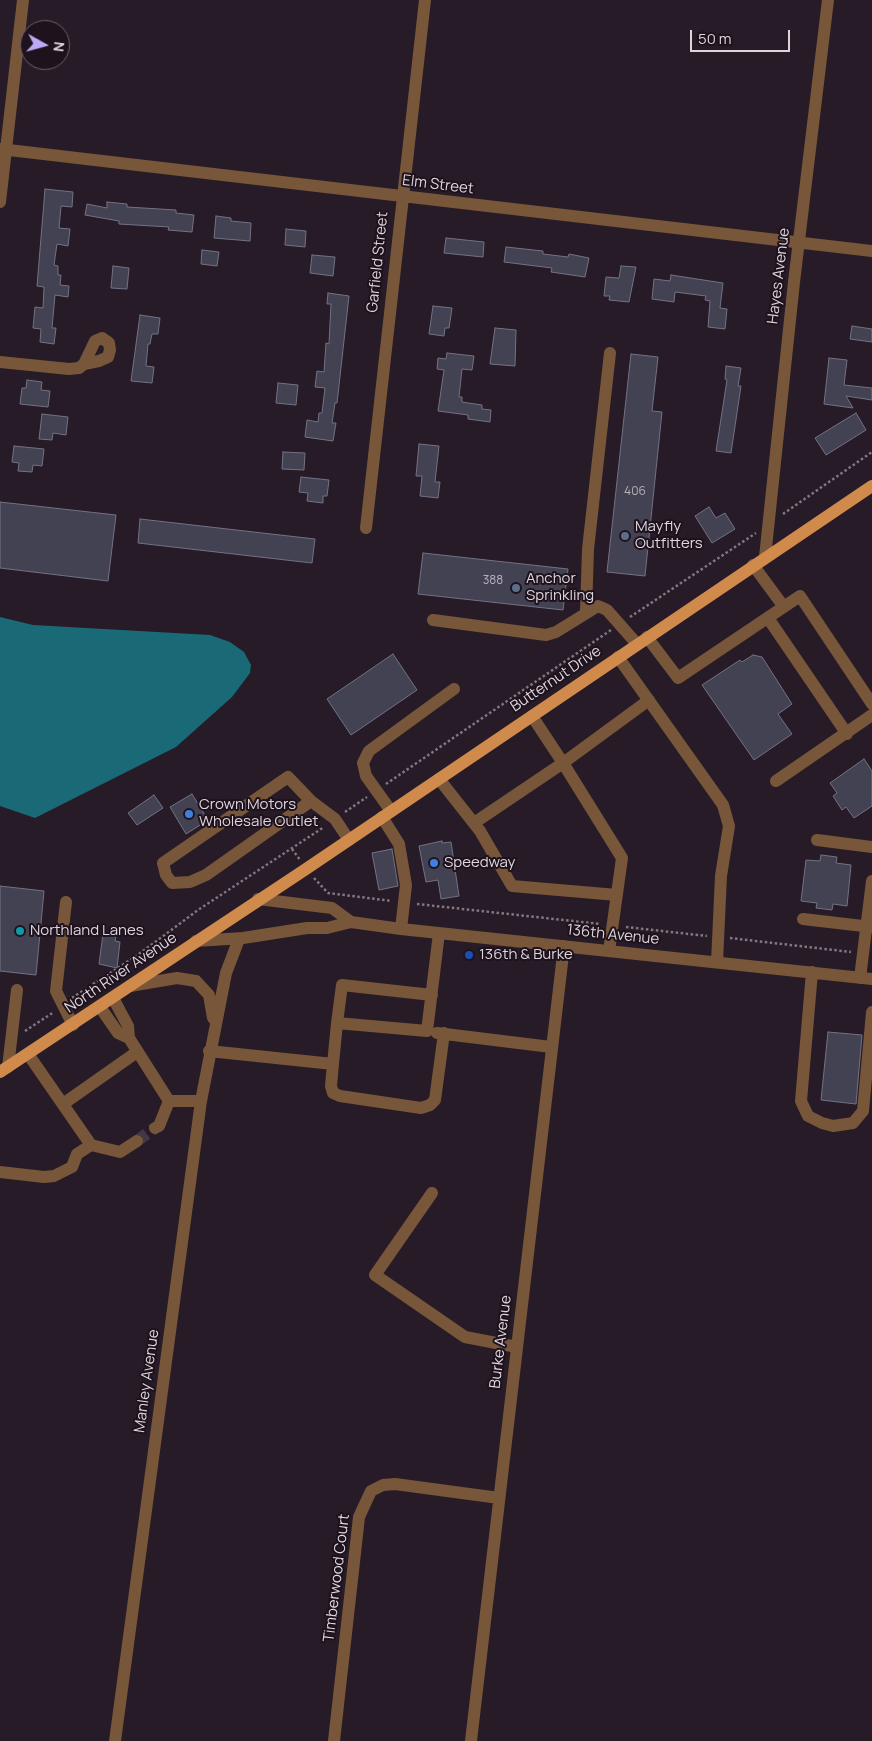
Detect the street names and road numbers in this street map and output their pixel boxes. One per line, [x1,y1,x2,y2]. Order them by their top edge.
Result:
street label: Elm Street [401,172,475,198]
street label: Garfield Street [364,211,392,313]
street label: Hayes Avenue [764,227,794,325]
street label: Butternut Drive [507,642,605,716]
street label: 136th Avenue [566,921,660,949]
street label: North River Avenue [62,929,180,1017]
street label: Burke Avenue [486,1294,516,1390]
street label: Manley Avenue [131,1328,163,1434]
street label: Timberwood Court [320,1513,354,1643]

